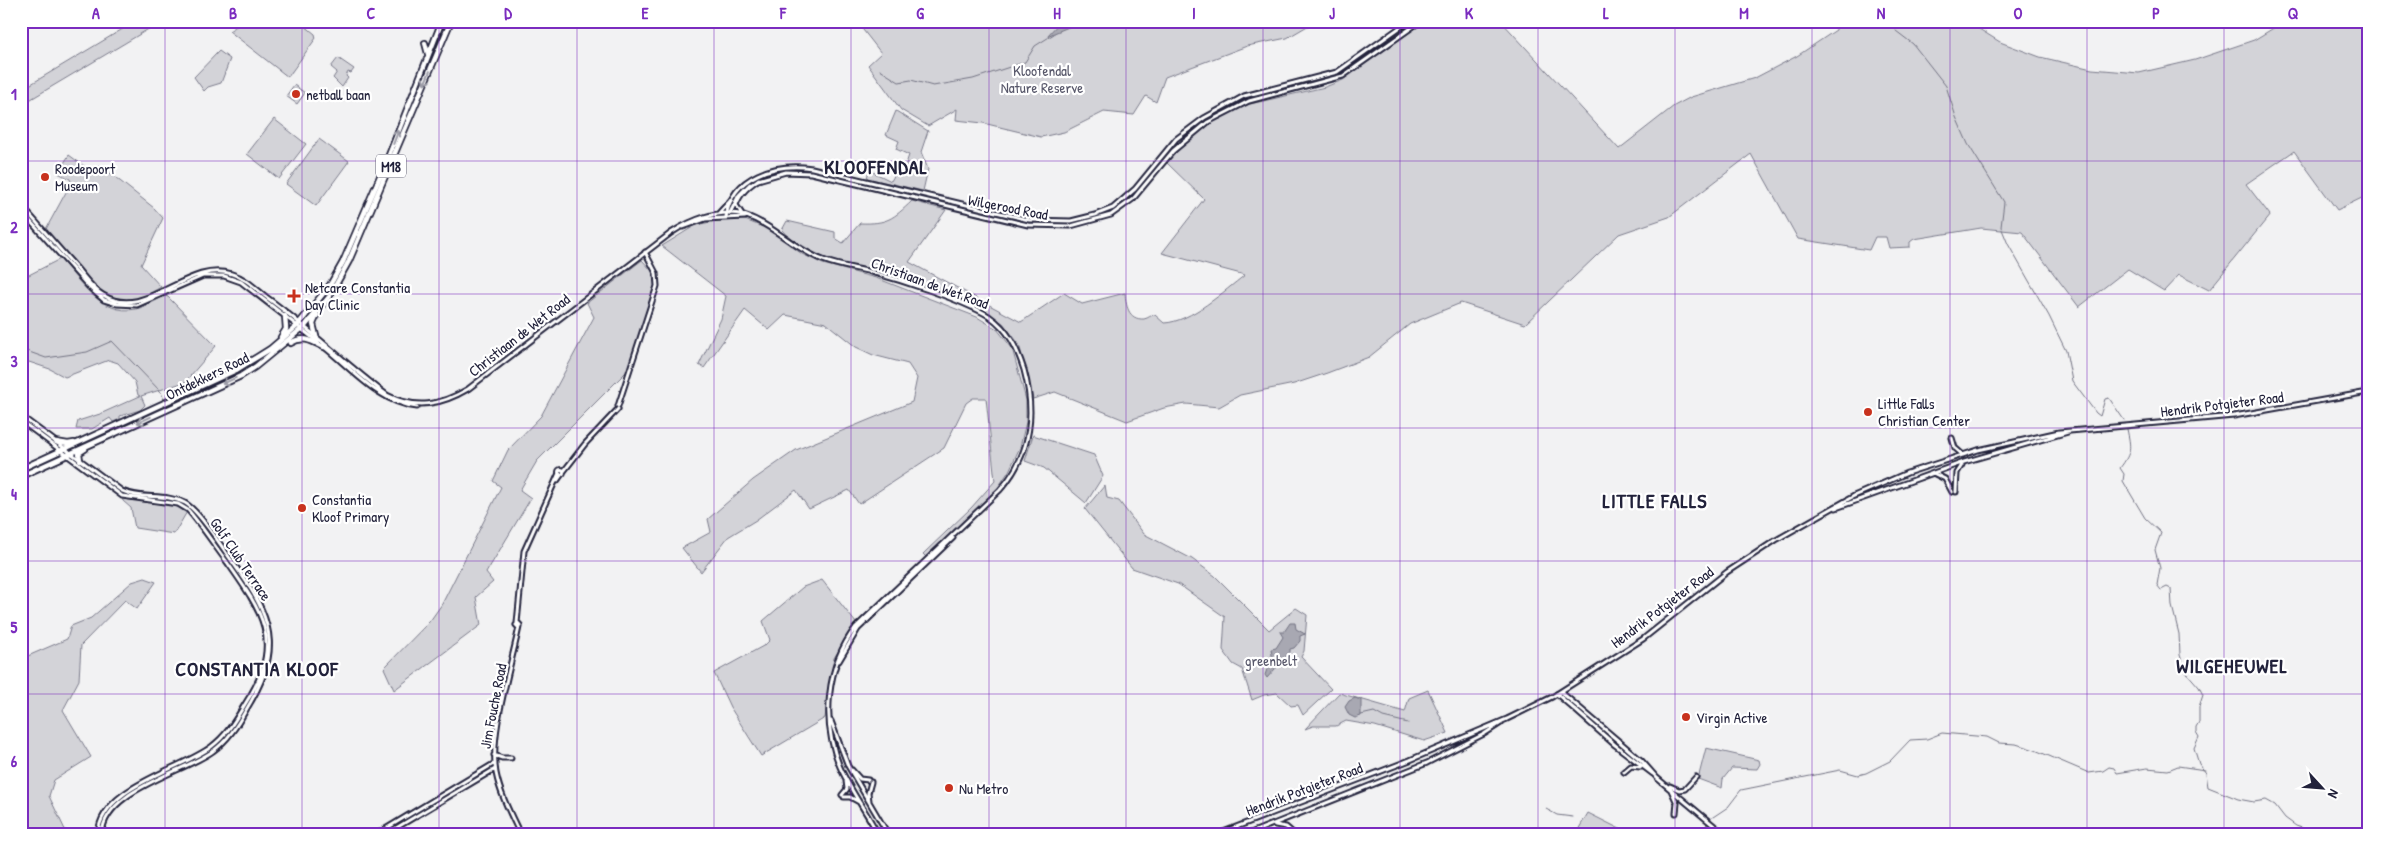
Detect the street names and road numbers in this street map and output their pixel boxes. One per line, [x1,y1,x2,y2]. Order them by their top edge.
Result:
road number: M18 [376,154,406,178]
street label: Wilgerood Road [966,189,1050,225]
street label: Christiaan de Wet Road [868,252,992,314]
street label: Christiaan de Wet Road [464,289,574,381]
street label: Ontdekkers Road [162,347,252,405]
street label: Hendrik Potgieter Road [2159,386,2285,422]
street label: Golf Club Terrace [205,513,277,605]
street label: Hendrik Potgieter Road [1606,561,1718,653]
street label: Jim Fouche Road [474,661,512,750]
street label: Hendrik Potgieter Road [1242,757,1366,821]

